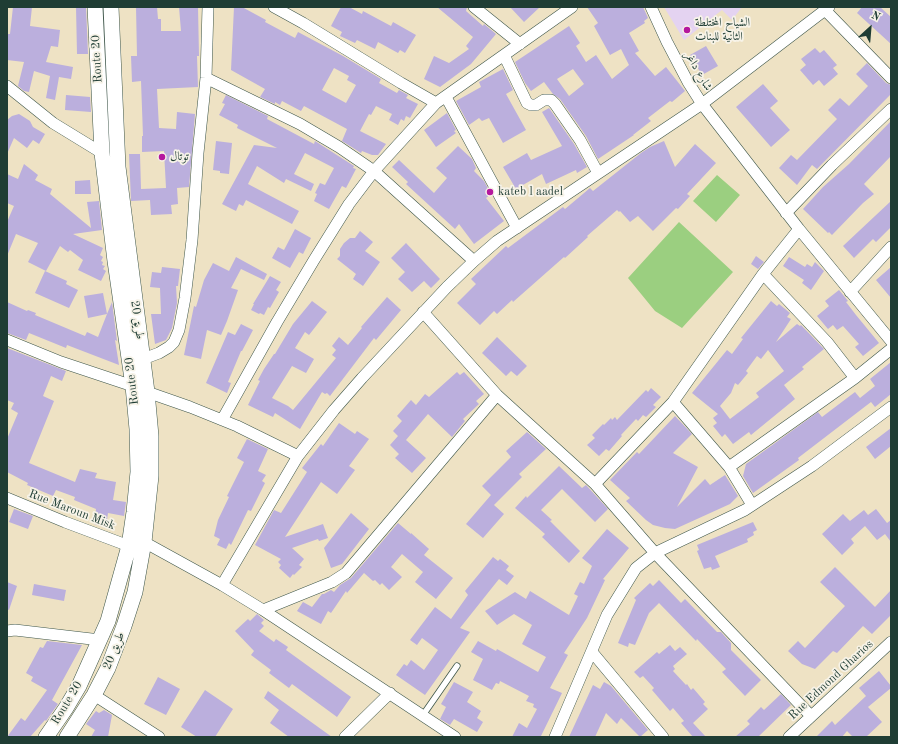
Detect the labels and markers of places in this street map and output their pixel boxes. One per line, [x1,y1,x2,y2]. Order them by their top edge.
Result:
place label: الشياح المختلطة الثانية للبنات [695,16,750,44]
marker: الشياح المختلطة الثانية للبنات [682,25,692,35]
place label: توتال [170,150,189,164]
marker: توتال [157,152,167,162]
place label: kateb l aadel [498,185,563,199]
marker: kateb l aadel [485,187,495,197]

